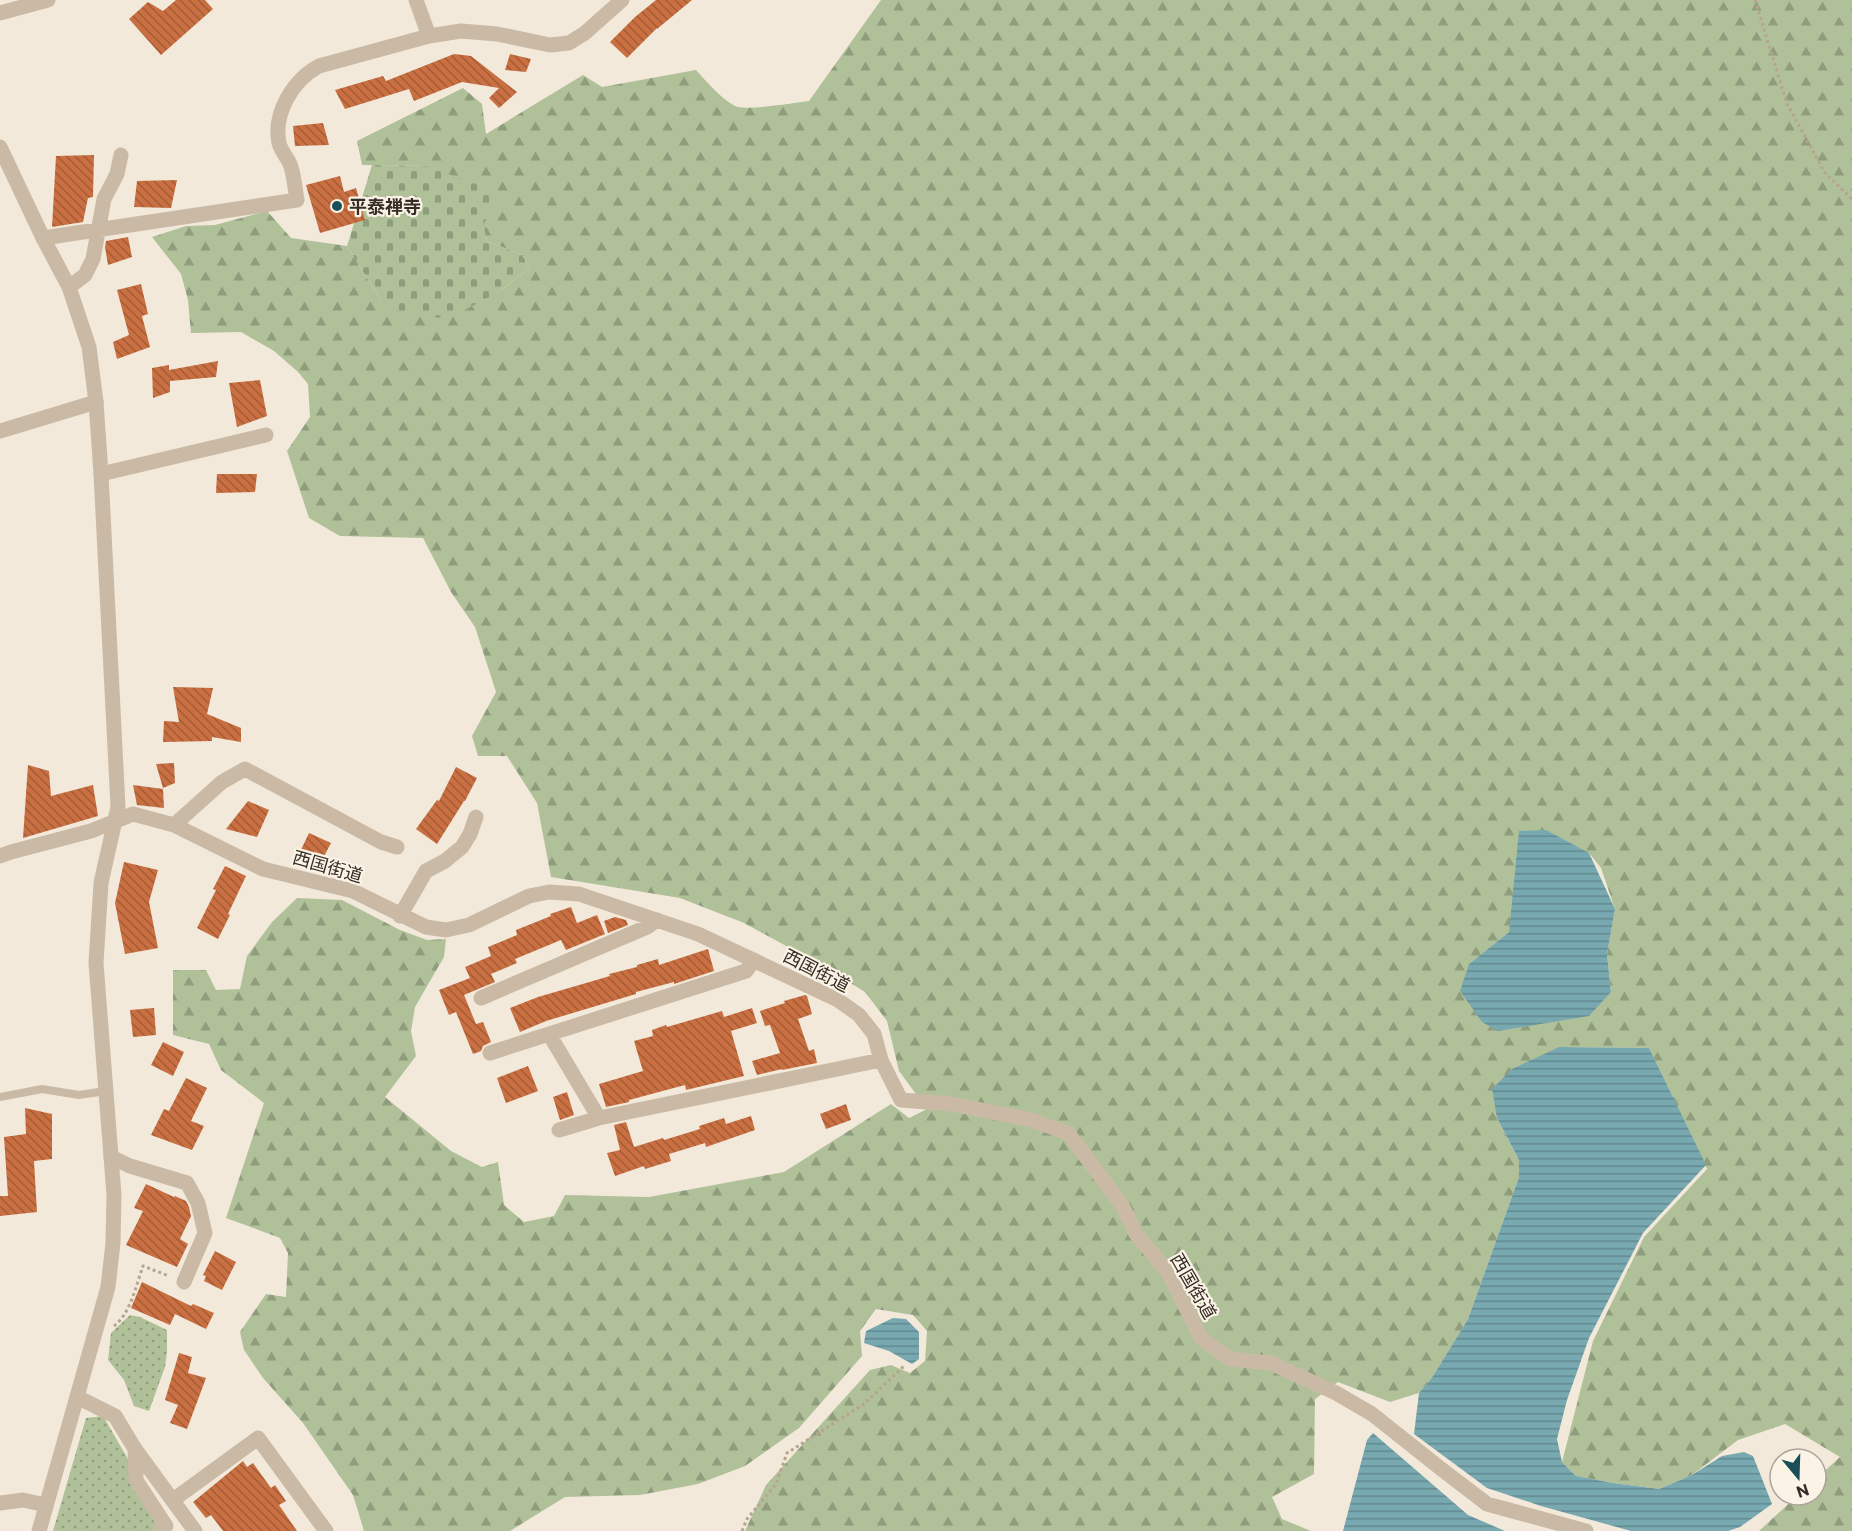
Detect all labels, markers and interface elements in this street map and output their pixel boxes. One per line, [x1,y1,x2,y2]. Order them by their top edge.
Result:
place label: 平泰禅寺 [349,195,421,217]
marker: 平泰禅寺 [330,199,344,213]
street label: 西国街道 [290,846,366,886]
street label: 西国街道 [780,944,854,996]
street label: 西国街道 [1166,1249,1222,1323]
north arrow [1768,1447,1828,1507]
text: N [1794,1481,1812,1503]

